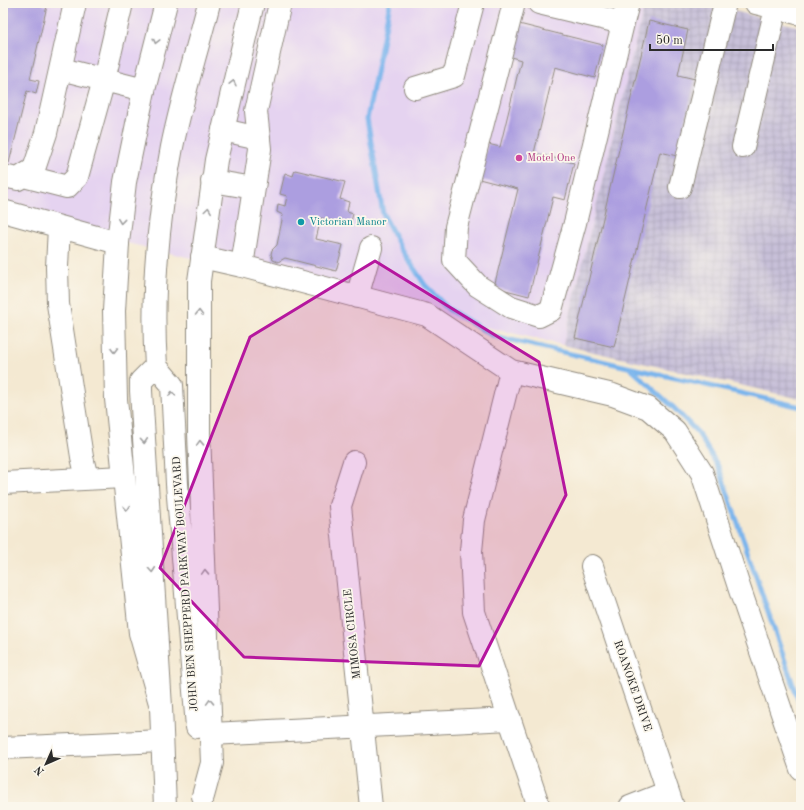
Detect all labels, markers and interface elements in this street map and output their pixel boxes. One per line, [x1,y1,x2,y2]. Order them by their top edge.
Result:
scale bar [650,26,773,52]
text: 50 m [656,34,683,47]
one-way arrow [153,38,161,44]
one-way arrow [229,80,237,86]
marker: Motel One [514,153,524,163]
place label: Motel One [527,153,575,164]
one-way arrow [203,207,212,213]
one-way arrow [117,217,126,224]
marker: Victorian Manor [296,217,306,227]
place label: Victorian Manor [309,217,387,228]
one-way arrow [195,310,203,316]
one-way arrow [110,347,118,353]
one-way arrow [168,391,176,397]
one-way arrow [139,438,148,444]
one-way arrow [195,440,204,446]
street label: JOHN BEN SHEPPERD PARKWAY BOULEVARD [172,456,200,712]
one-way arrow [122,505,131,511]
one-way arrow [148,567,156,573]
one-way arrow [200,569,209,575]
street label: MIMOSA CIRCLE [343,588,363,680]
street label: ROANOKE DRIVE [611,639,653,733]
one-way arrow [206,699,214,705]
north arrow [26,744,66,784]
text: N [33,763,47,777]

